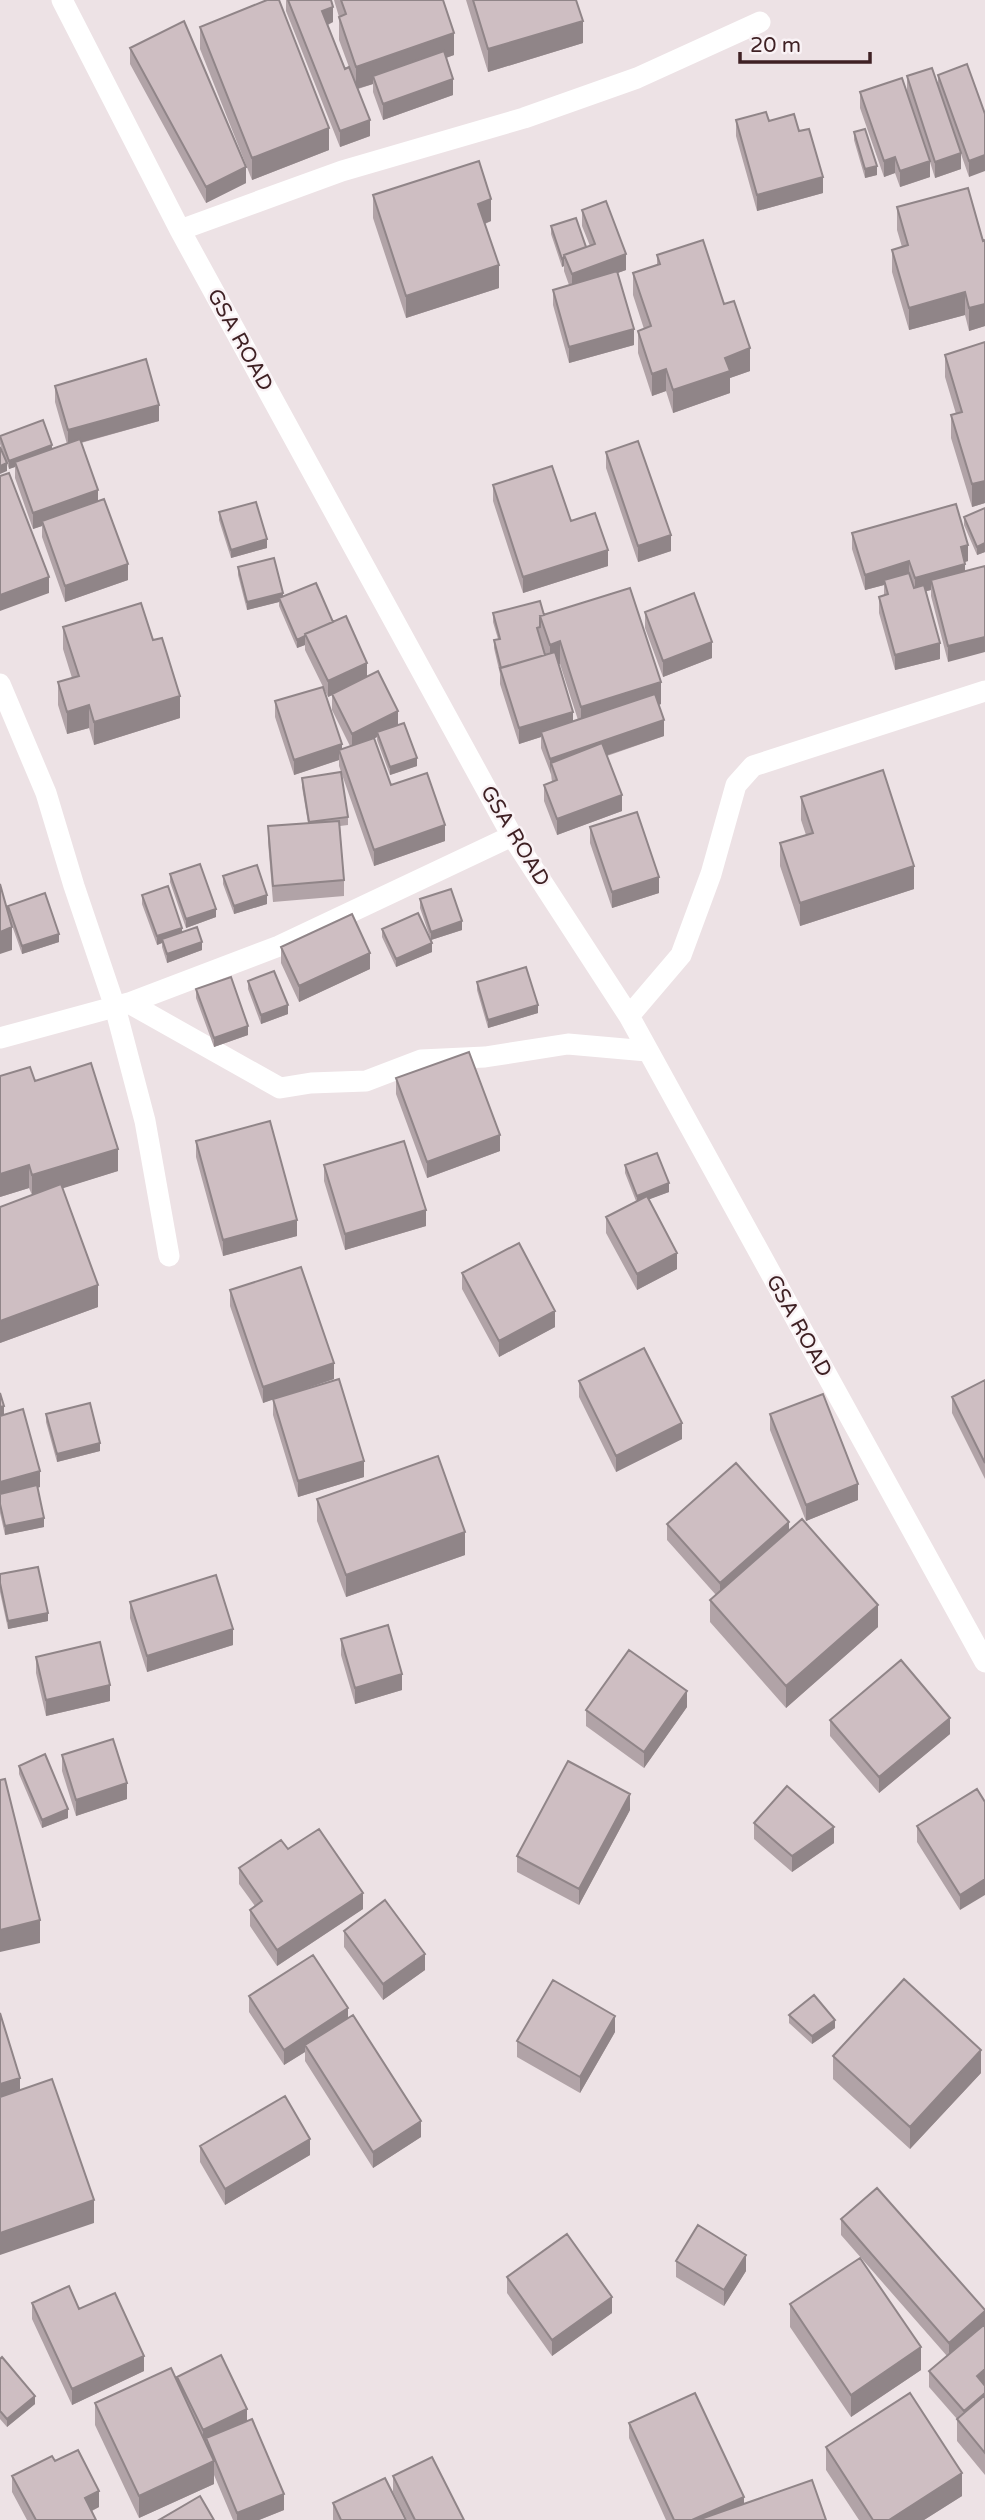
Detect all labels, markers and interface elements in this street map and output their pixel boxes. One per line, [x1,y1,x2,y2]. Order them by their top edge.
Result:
scale bar [740,21,870,65]
text: 20 m [750,33,801,58]
street label: GSA ROAD [202,284,278,396]
street label: GSA ROAD [475,781,555,891]
street label: GSA ROAD [761,1270,837,1382]

